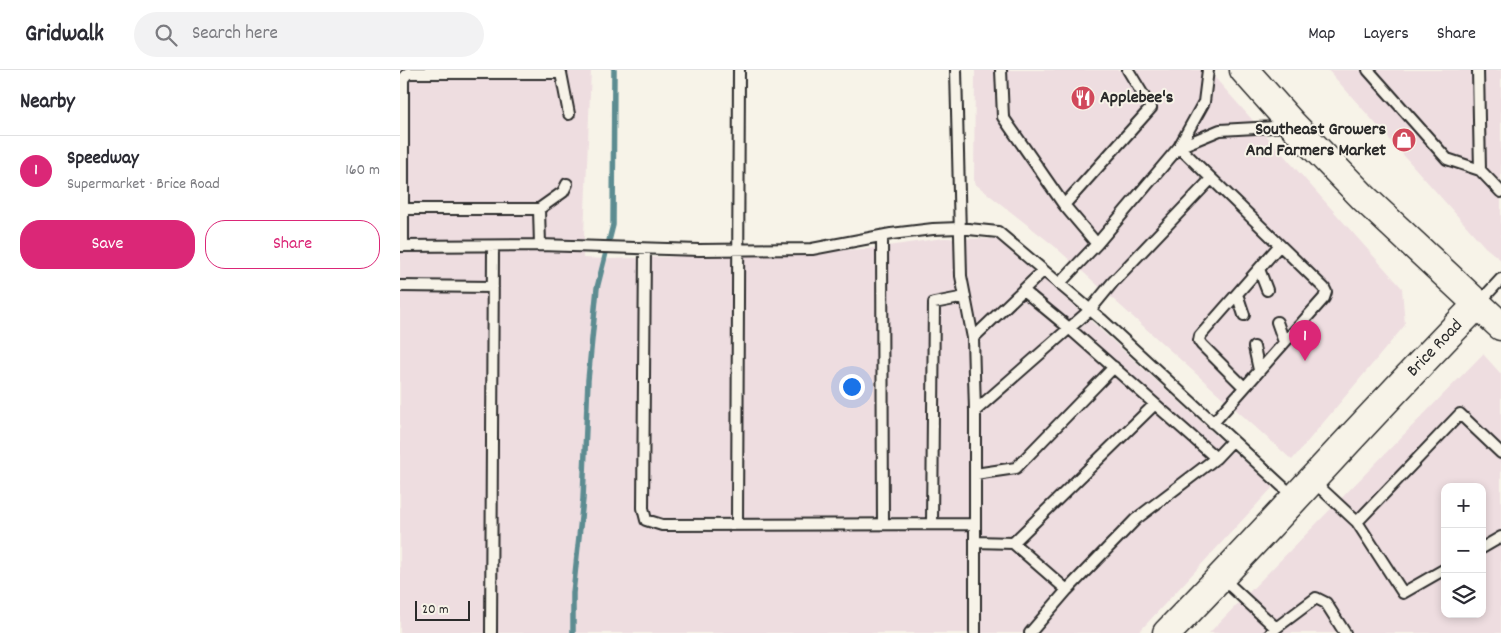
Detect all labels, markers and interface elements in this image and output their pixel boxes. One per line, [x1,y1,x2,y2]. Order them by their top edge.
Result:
search box [134,12,484,57]
text: Gridwalk [25,18,104,52]
icon: search [152,21,180,49]
text: Search here [192,21,278,48]
text: Map [1308,22,1335,47]
text: Layers [1363,22,1409,47]
text: Share [1437,22,1476,47]
restaurant icon: Applebee's [1070,85,1096,111]
place label: Applebee's [1100,86,1174,111]
text: Nearby [20,88,75,118]
place label: Southeast Growers And Farmers Market [1246,118,1386,164]
shop icon: Southeast Growers And Farmers Market [1391,127,1417,153]
text: Speedway [67,146,139,173]
text: 1 [34,159,38,182]
text: 160 m [345,159,380,182]
text: Supermarket · Brice Road [67,173,220,196]
button: Save [20,220,195,269]
button: Share [205,220,380,269]
street label: Brice Road [1401,314,1469,383]
pin: 1 [1289,320,1321,361]
your location [839,374,865,400]
map controls [1441,483,1486,618]
button: + [1441,483,1486,528]
button: − [1441,528,1486,573]
button: layers [1441,573,1486,618]
scale bar [415,598,470,621]
text: 20 m [422,600,449,620]

